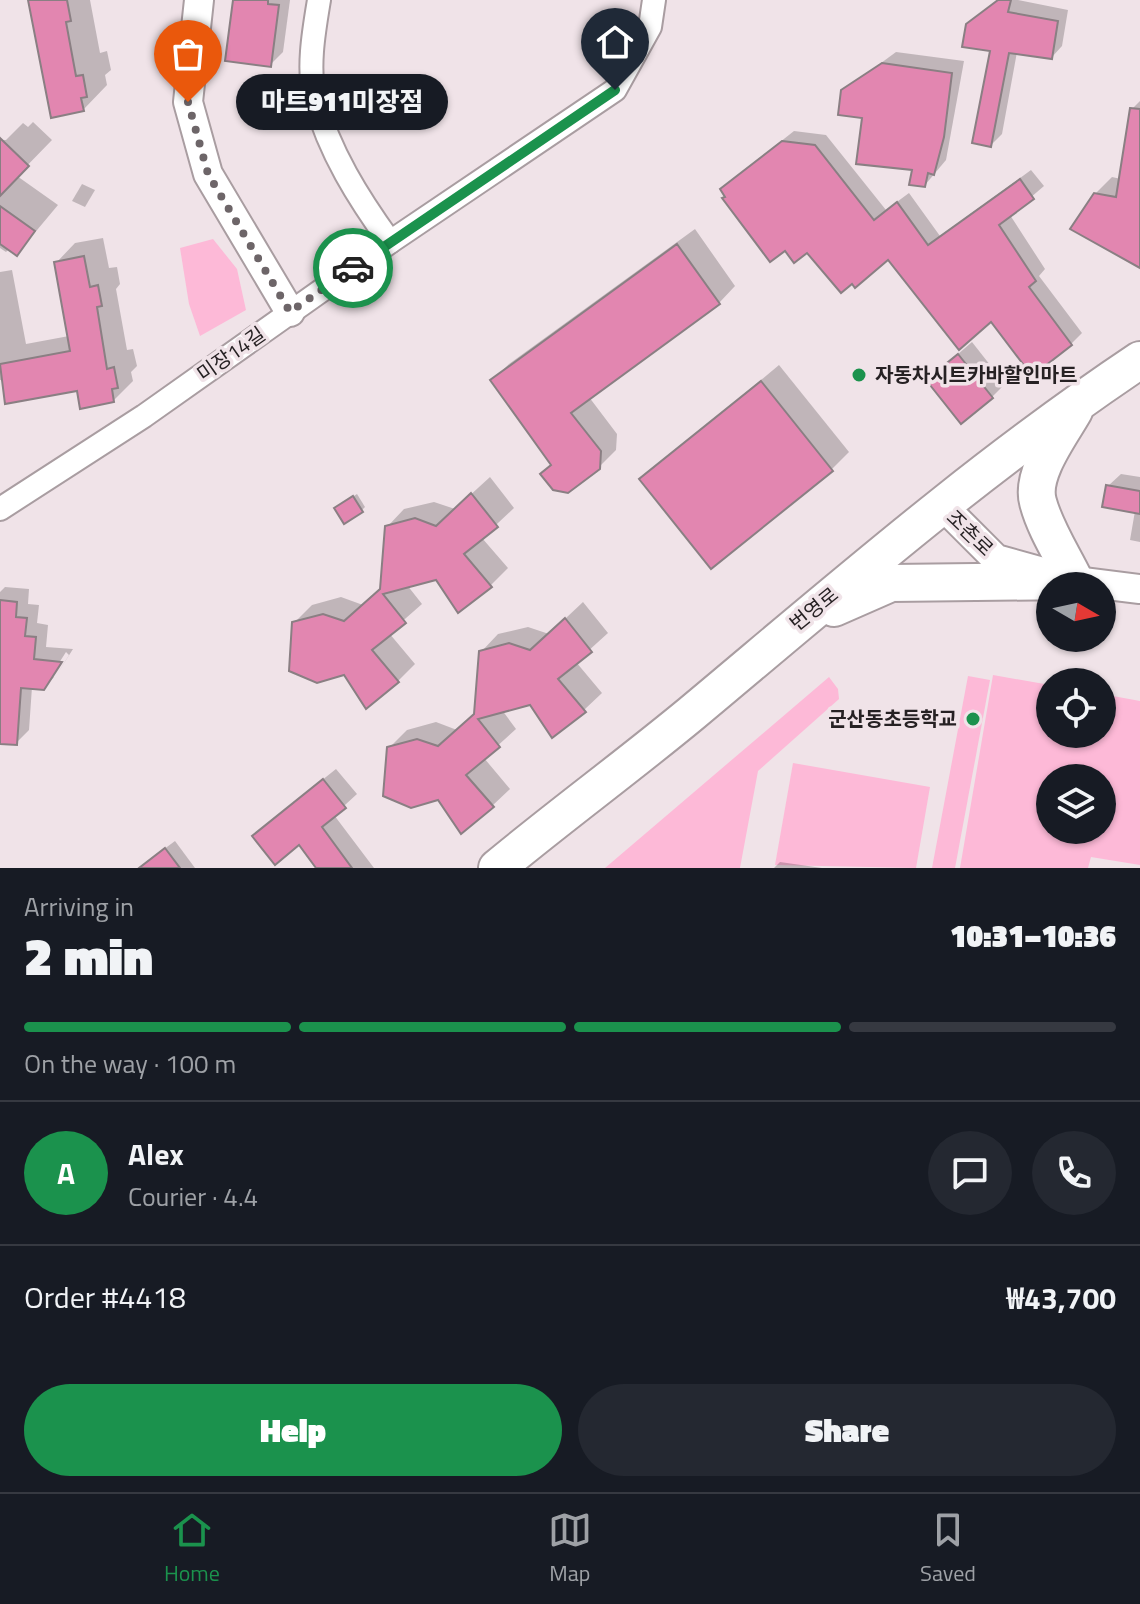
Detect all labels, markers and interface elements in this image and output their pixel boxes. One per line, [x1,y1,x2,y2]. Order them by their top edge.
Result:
pin [581,8,649,90]
pin [154,20,222,102]
icon: home [593,20,637,64]
icon: bag [166,32,210,76]
callout: 마트911미장점 [236,74,448,130]
text: 마트911미장점 [261,82,423,121]
courier [313,228,393,308]
icon: car [331,246,375,290]
street label: 미장14길 [190,319,271,389]
place label: 자동차시트카바할인마트 [875,359,1077,390]
marker: 자동차시트카바할인마트 [850,366,868,384]
street label: 조촌로 [940,502,1001,563]
north arrow [1036,572,1116,652]
map controls [1036,572,1116,844]
street label: 번영로 [782,579,845,638]
button: locate [1036,668,1116,748]
place label: 군산동초등학교 [828,703,957,734]
marker: 군산동초등학교 [964,710,982,728]
button: layers [1036,764,1116,844]
text: Arriving in [24,887,134,926]
text: 10:31–10:36 [950,913,1116,959]
text: 2 min [24,916,153,995]
text: On the way · 100 m [24,1044,236,1083]
text: Alex [128,1131,184,1177]
button: chat [928,1131,1012,1215]
button: phone [1032,1131,1116,1215]
text: A [57,1150,75,1196]
text: Courier · 4.4 [128,1177,258,1216]
text: Order #4418 [24,1274,186,1320]
text: ₩43,700 [1006,1275,1116,1321]
button: Help [24,1384,562,1476]
button: Share [578,1384,1116,1476]
tab: Home [164,1508,220,1590]
tab: Map [548,1508,592,1590]
tab: Saved [920,1508,976,1590]

